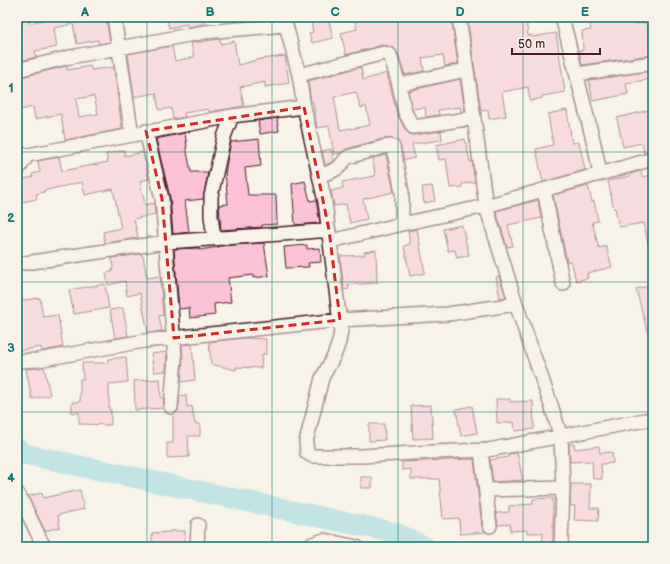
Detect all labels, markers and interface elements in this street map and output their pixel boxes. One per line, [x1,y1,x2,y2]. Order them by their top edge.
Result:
text: A [80,4,89,20]
text: B [205,4,215,20]
text: C [330,4,340,20]
text: D [455,4,465,20]
text: E [581,4,590,20]
scale bar [512,30,600,56]
text: 50 m [518,37,545,52]
text: 1 [8,80,14,96]
text: 2 [7,210,15,226]
text: 3 [7,340,15,356]
text: 4 [7,470,15,486]

